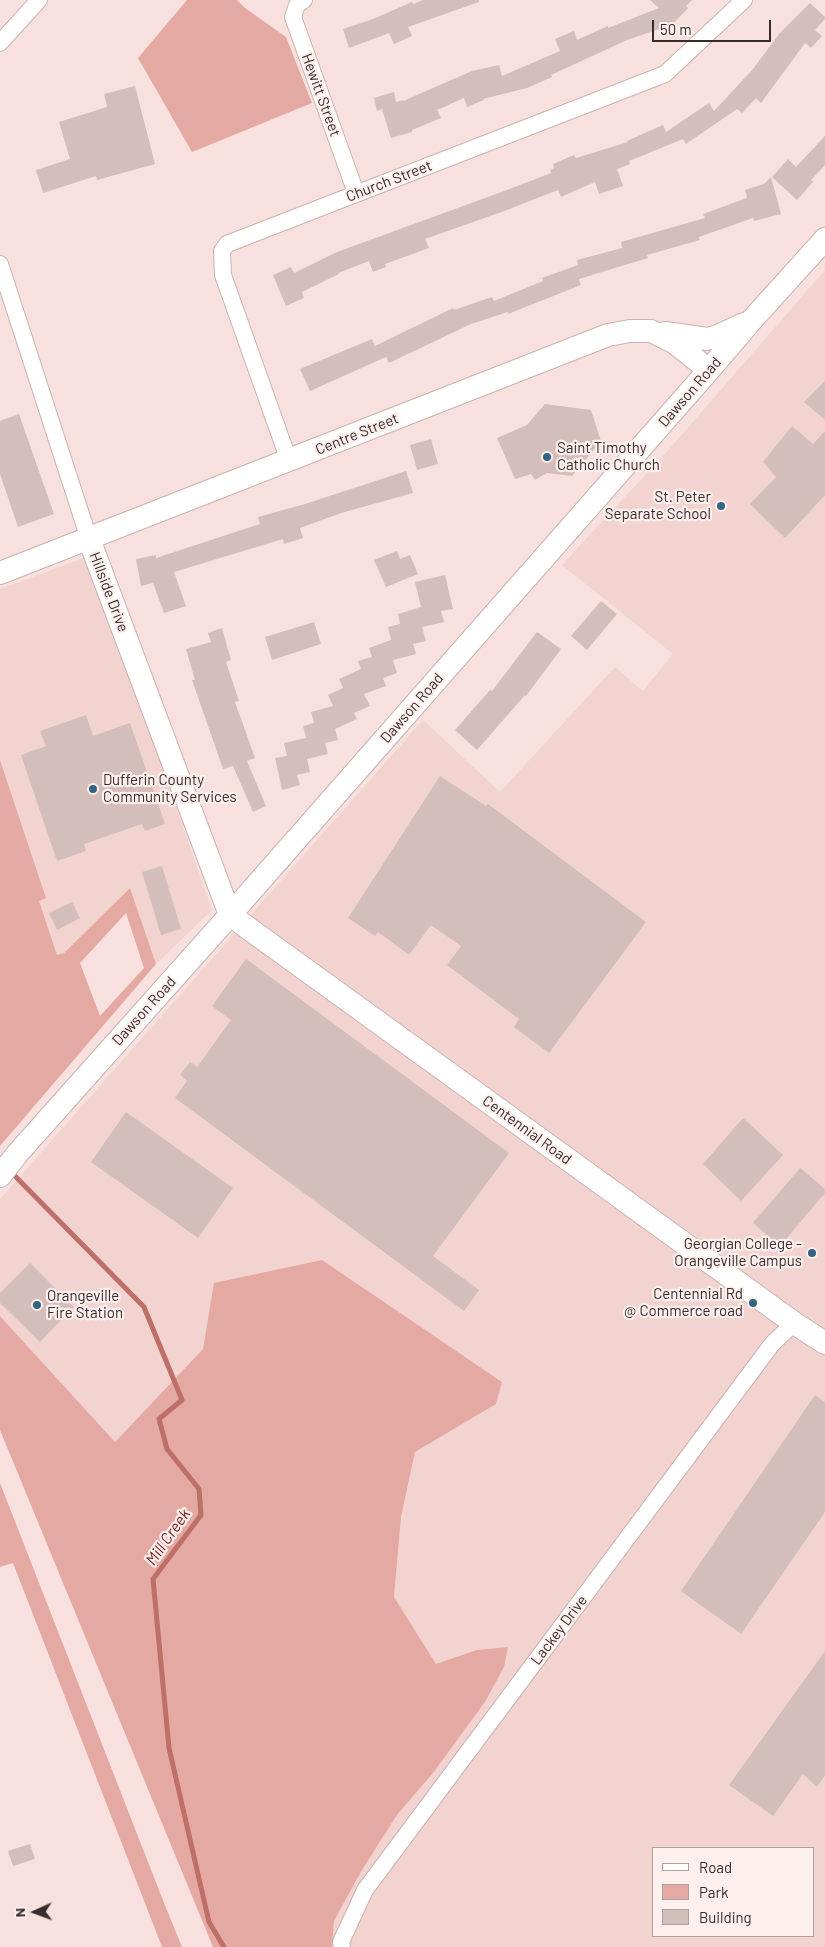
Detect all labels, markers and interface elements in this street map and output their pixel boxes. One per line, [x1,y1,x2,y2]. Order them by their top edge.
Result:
scale bar [655,10,774,42]
text: 50 m [660,20,692,38]
street label: Hewitt Street [298,51,344,139]
street label: Church Street [344,156,434,206]
street label: Dawson Road [655,353,725,431]
street label: Centre Street [313,409,401,459]
place label: Saint Timothy Catholic Church [557,439,660,474]
marker: Saint Timothy Catholic Church [541,451,553,463]
place label: St. Peter Separate School [605,488,711,523]
marker: St. Peter Separate School [715,500,727,512]
street label: Hillside Drive [86,549,132,635]
street label: Dawson Road [377,669,447,747]
place label: Dufferin County Community Services [103,771,237,806]
marker: Dufferin County Community Services [87,783,99,795]
street label: Dawson Road [108,973,180,1049]
street label: Centennial Road [479,1092,575,1168]
place label: Georgian College - Orangeville Campus [674,1235,802,1270]
marker: Georgian College - Orangeville Campus [806,1247,818,1259]
place label: Centennial Rd @ Commerce road [624,1285,743,1320]
place label: Orangeville Fire Station [47,1287,123,1322]
marker: Centennial Rd @ Commerce road [747,1297,759,1309]
marker: Orangeville Fire Station [31,1299,43,1311]
water label: Mill Creek [142,1505,194,1569]
street label: Lackey Drive [527,1592,591,1668]
legend [652,1847,815,1937]
text: Road [699,1858,732,1876]
text: Park [699,1883,728,1901]
north arrow [10,1887,60,1937]
text: N [11,1908,28,1917]
text: Building [699,1908,752,1926]

